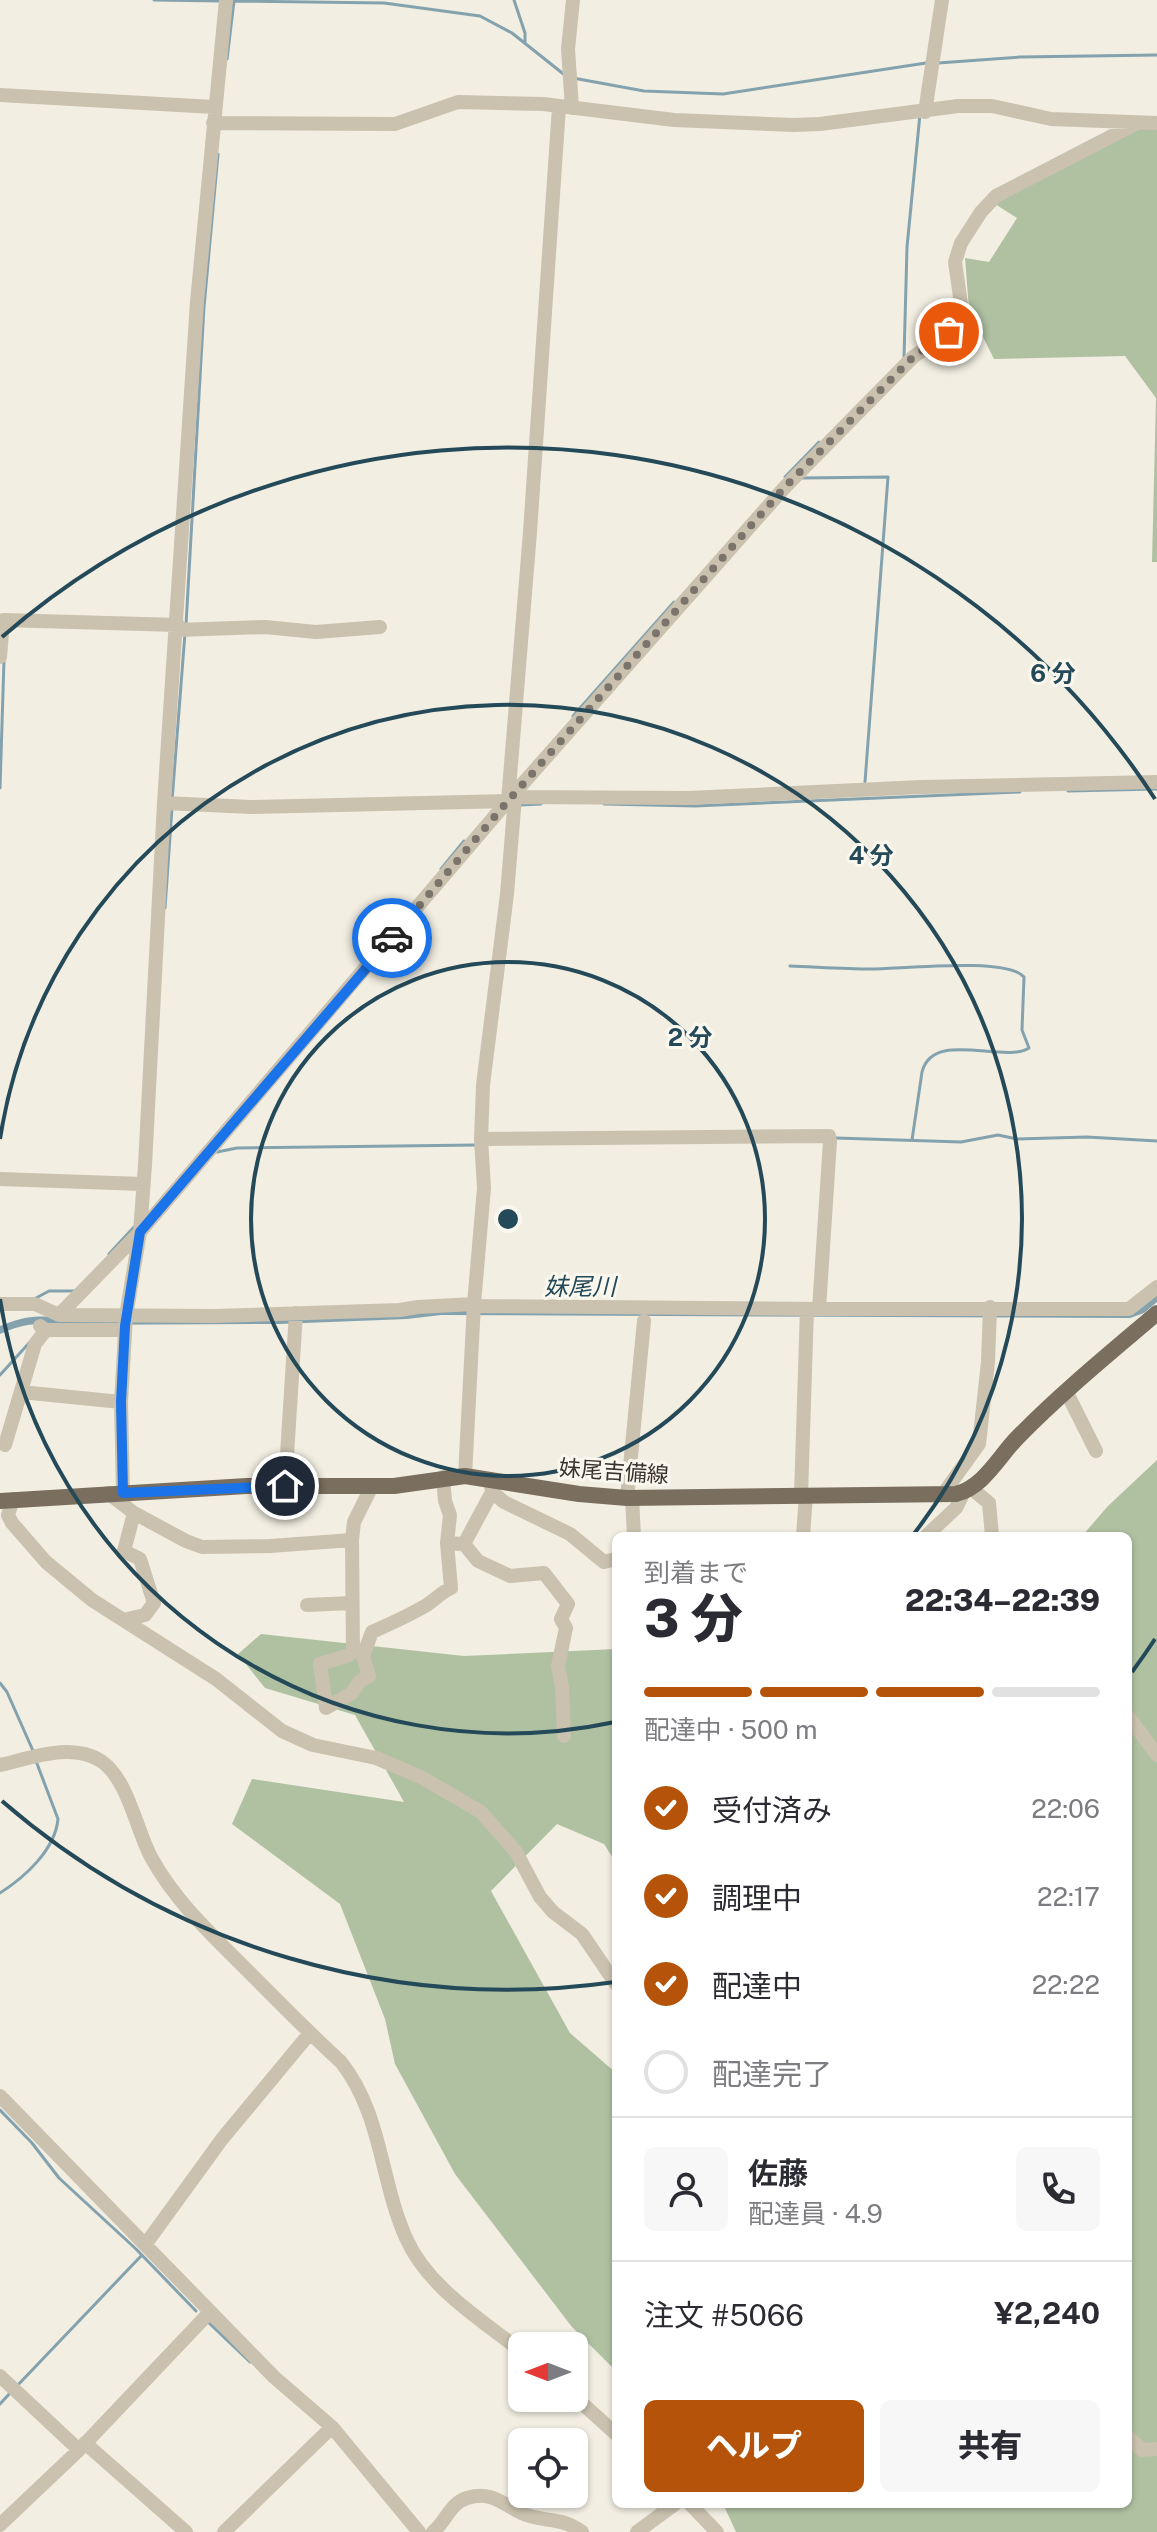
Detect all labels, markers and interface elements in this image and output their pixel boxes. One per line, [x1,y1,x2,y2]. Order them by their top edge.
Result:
pin [915,298,983,366]
icon: bag [927,310,971,354]
text: 6 分 [1030,659,1076,687]
text: 4 分 [848,841,894,869]
courier [352,898,432,978]
icon: car [370,916,414,960]
text: 2 分 [668,1023,712,1051]
centre of rings [494,1205,522,1233]
water label: 妹尾川 [544,1272,619,1300]
pin [251,1452,319,1520]
street label: 妹尾吉備線 [558,1454,670,1488]
icon: home [263,1464,307,1508]
text: 到着まで [644,1557,748,1588]
text: 22:34–22:39 [905,1582,1100,1618]
text: 3 分 [644,1588,743,1649]
text: 配達中 · 500 m [644,1714,818,1745]
icon: check [644,1786,688,1830]
text: 受付済み [712,1792,832,1828]
text: 22:06 [1031,1793,1100,1824]
icon: check [644,1874,688,1918]
text: 調理中 [712,1880,802,1916]
text: 22:17 [1037,1881,1100,1912]
icon: check [644,1962,688,2006]
text: 配達中 [712,1968,802,2004]
text: 22:22 [1032,1969,1100,2000]
text: 配達完了 [712,2056,832,2092]
button: person [644,2147,728,2231]
button: phone [1016,2147,1100,2231]
text: 佐藤 [748,2155,808,2191]
text: 配達員 · 4.9 [748,2198,883,2229]
text: ¥2,240 [994,2295,1100,2331]
text: 注文 #5066 [644,2297,804,2333]
north arrow [508,2332,588,2412]
map controls [508,2332,588,2508]
button: ヘルプ [644,2400,864,2492]
button: 共有 [880,2400,1100,2492]
button: locate [508,2428,588,2508]

